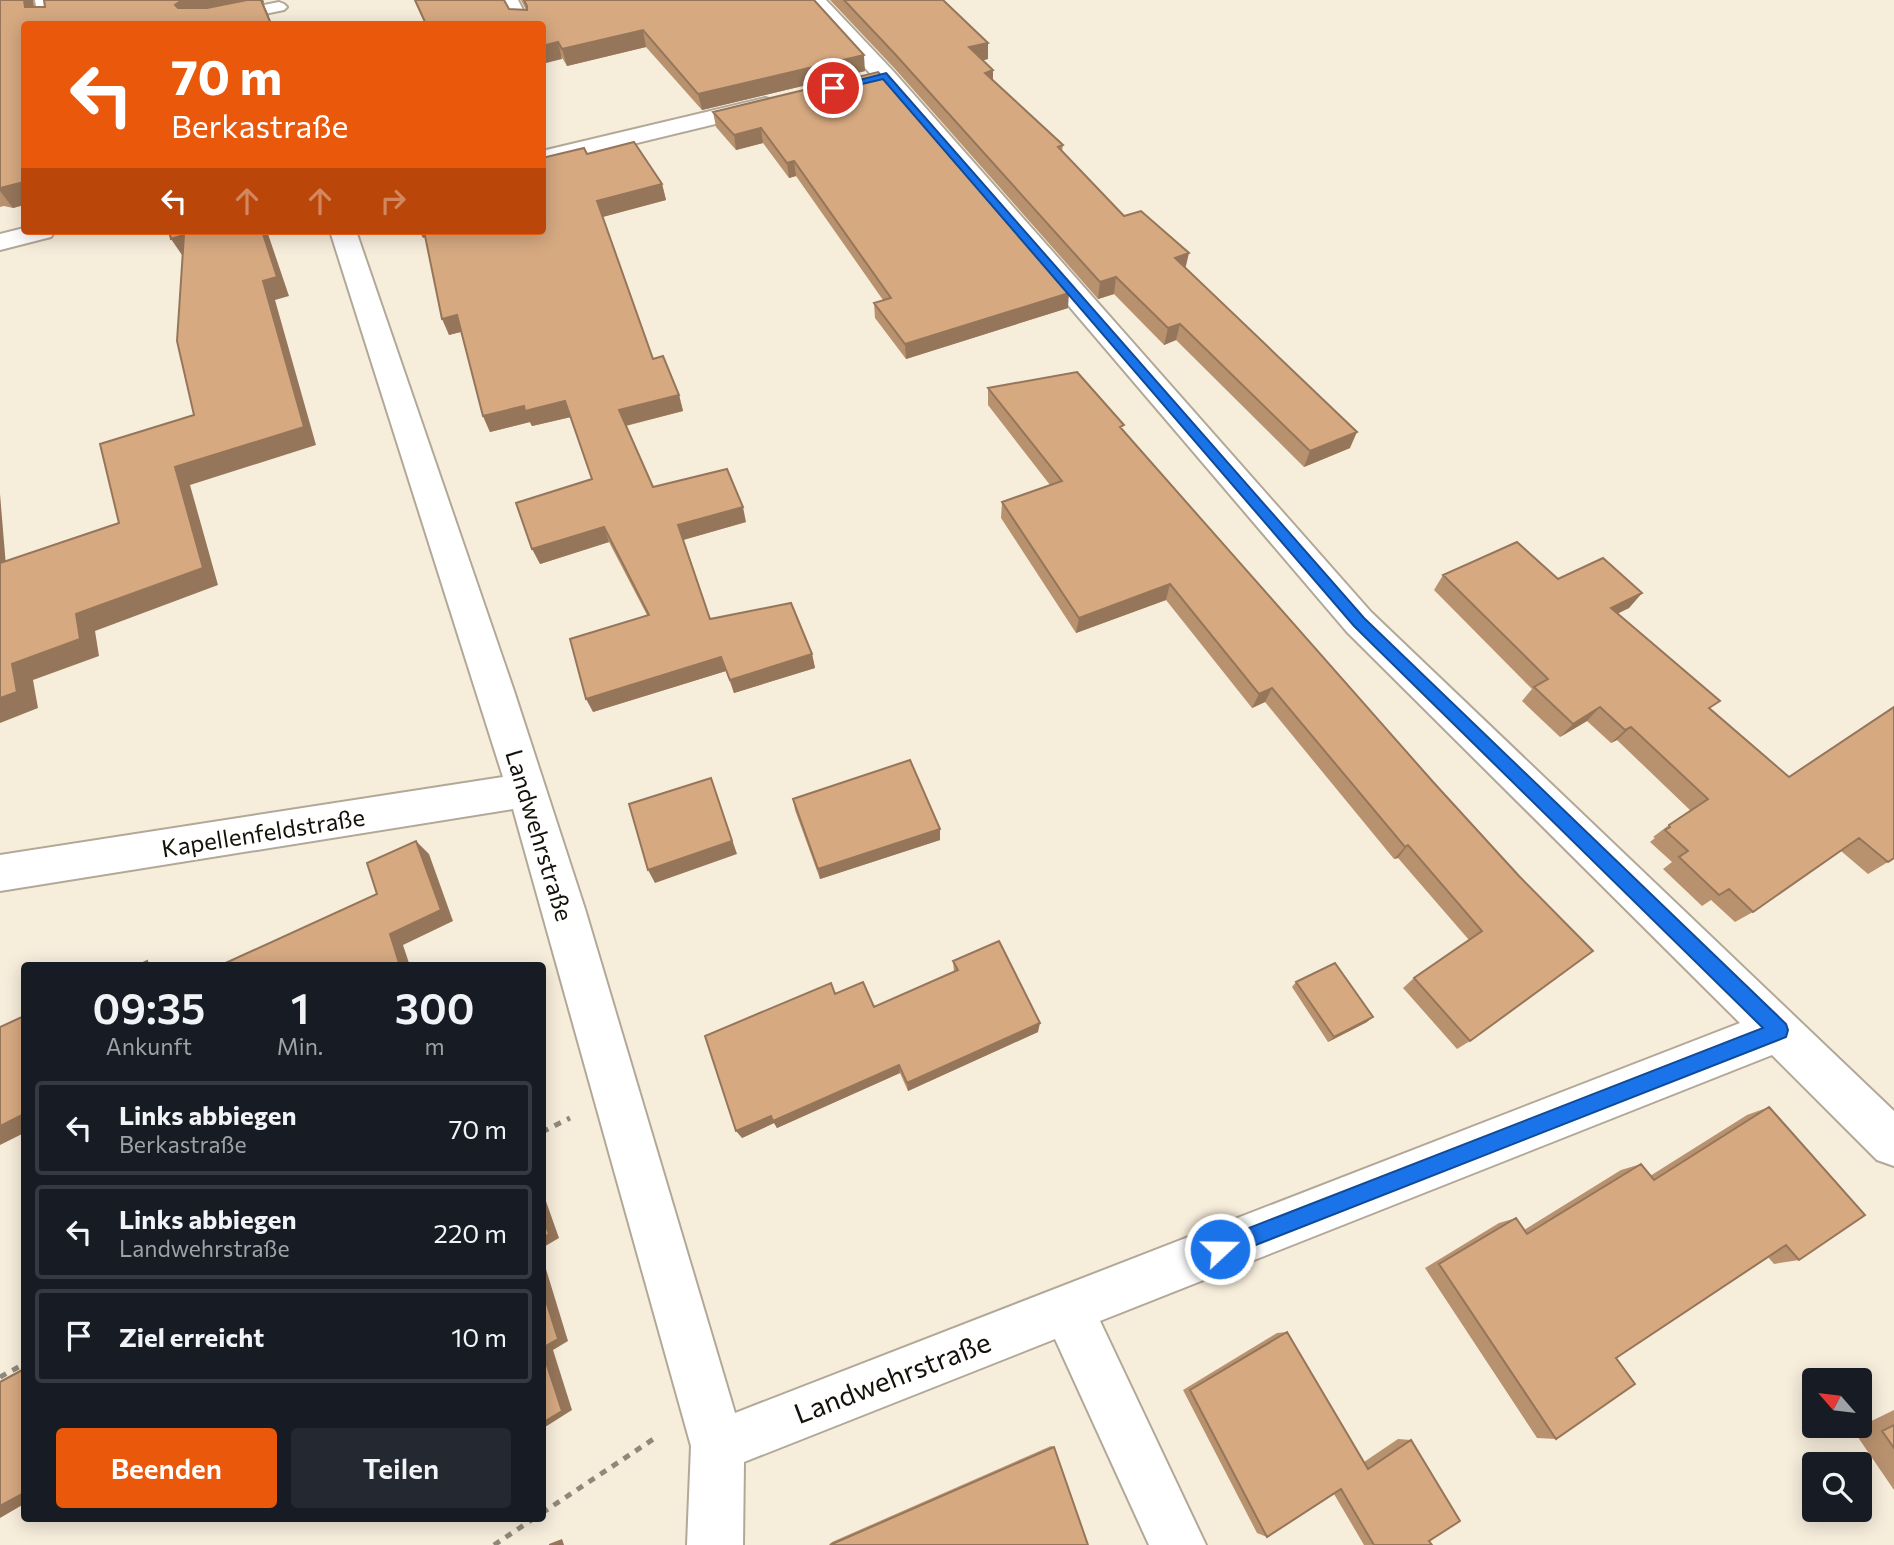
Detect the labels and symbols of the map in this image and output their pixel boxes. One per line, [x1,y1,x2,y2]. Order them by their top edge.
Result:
pin [803,58,863,118]
street label: Landwehrstraße [500,746,580,924]
street label: Kapellenfeldstraße [159,802,367,862]
position arrow [1183,1212,1257,1286]
street label: Landwehrstraße [789,1324,995,1430]
north arrow [1802,1368,1872,1438]

